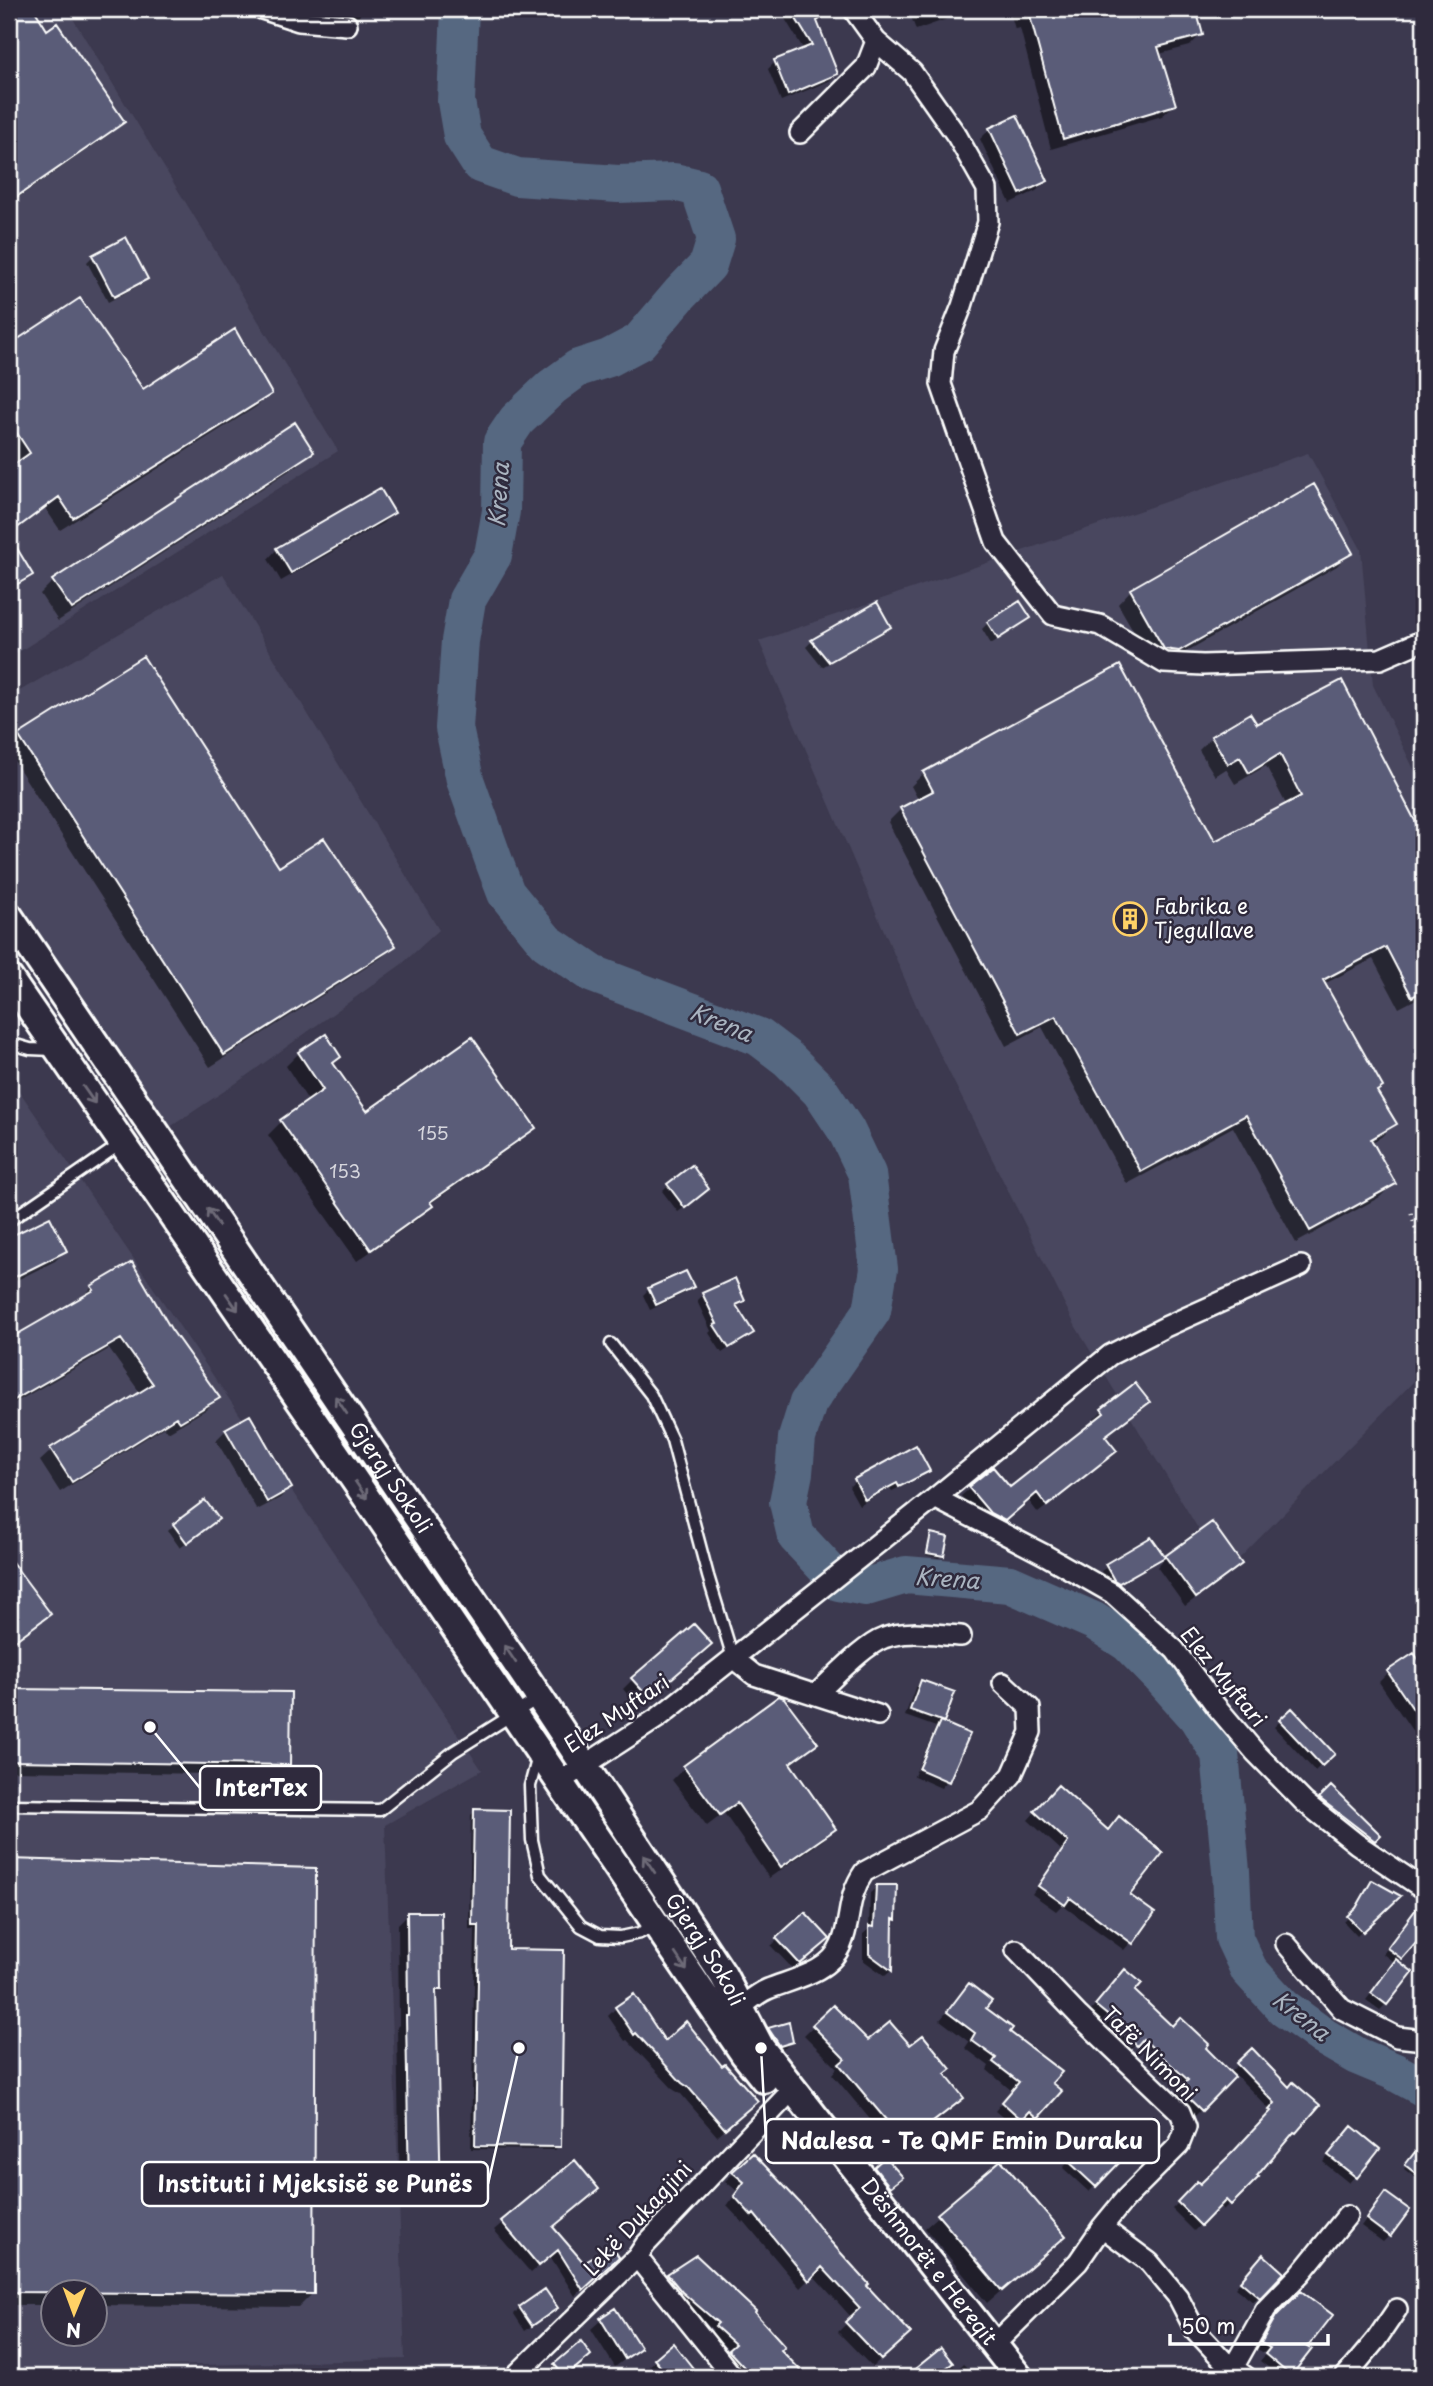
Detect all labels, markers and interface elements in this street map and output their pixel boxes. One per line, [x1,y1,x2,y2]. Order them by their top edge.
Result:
water label: Krena [478,461,517,528]
place label: Fabrika e Tjegullave [1154,889,1254,945]
building icon: Fabrika e Tjegullave [1111,900,1149,938]
water label: Krena [685,993,759,1050]
one-way arrow [82,1085,96,1104]
house number: 155 [417,1119,449,1146]
house number: 153 [329,1157,361,1184]
one-way arrow [206,1208,220,1227]
one-way arrow [225,1292,239,1311]
one-way arrow [334,1396,348,1415]
street label: Gjergj Sokoli [343,1414,441,1539]
one-way arrow [354,1479,368,1499]
water label: Krena [914,1558,981,1597]
street label: Elez Myftari [1174,1618,1275,1733]
one-way arrow [503,1645,517,1664]
street label: Elez Myftari [557,1665,675,1760]
callout: InterTex [200,1766,321,1810]
text: InterTex [214,1769,308,1804]
one-way arrow [642,1855,656,1875]
street label: Gjergj Sokoli [659,1885,754,2011]
one-way arrow [674,1952,689,1971]
water label: Krena [1266,1981,1339,2049]
street label: Tafë Nimoni [1096,1998,1205,2107]
callout: Ndalesa - Te QMF Emin Duraku [766,2119,1159,2163]
text: Ndalesa - Te QMF Emin Duraku [781,2122,1143,2157]
street label: Lekë Dukagjini [575,2153,698,2282]
callout: Instituti i Mjeksisë se Punës [142,2162,488,2206]
text: Instituti i Mjeksisë se Punës [158,2165,472,2200]
street label: Dëshmorët e Hereqit [854,2170,1006,2351]
north arrow [38,2278,108,2348]
scale bar [1170,2302,1328,2346]
text: 50 m [1181,2309,1235,2341]
text: N [66,2317,81,2345]

